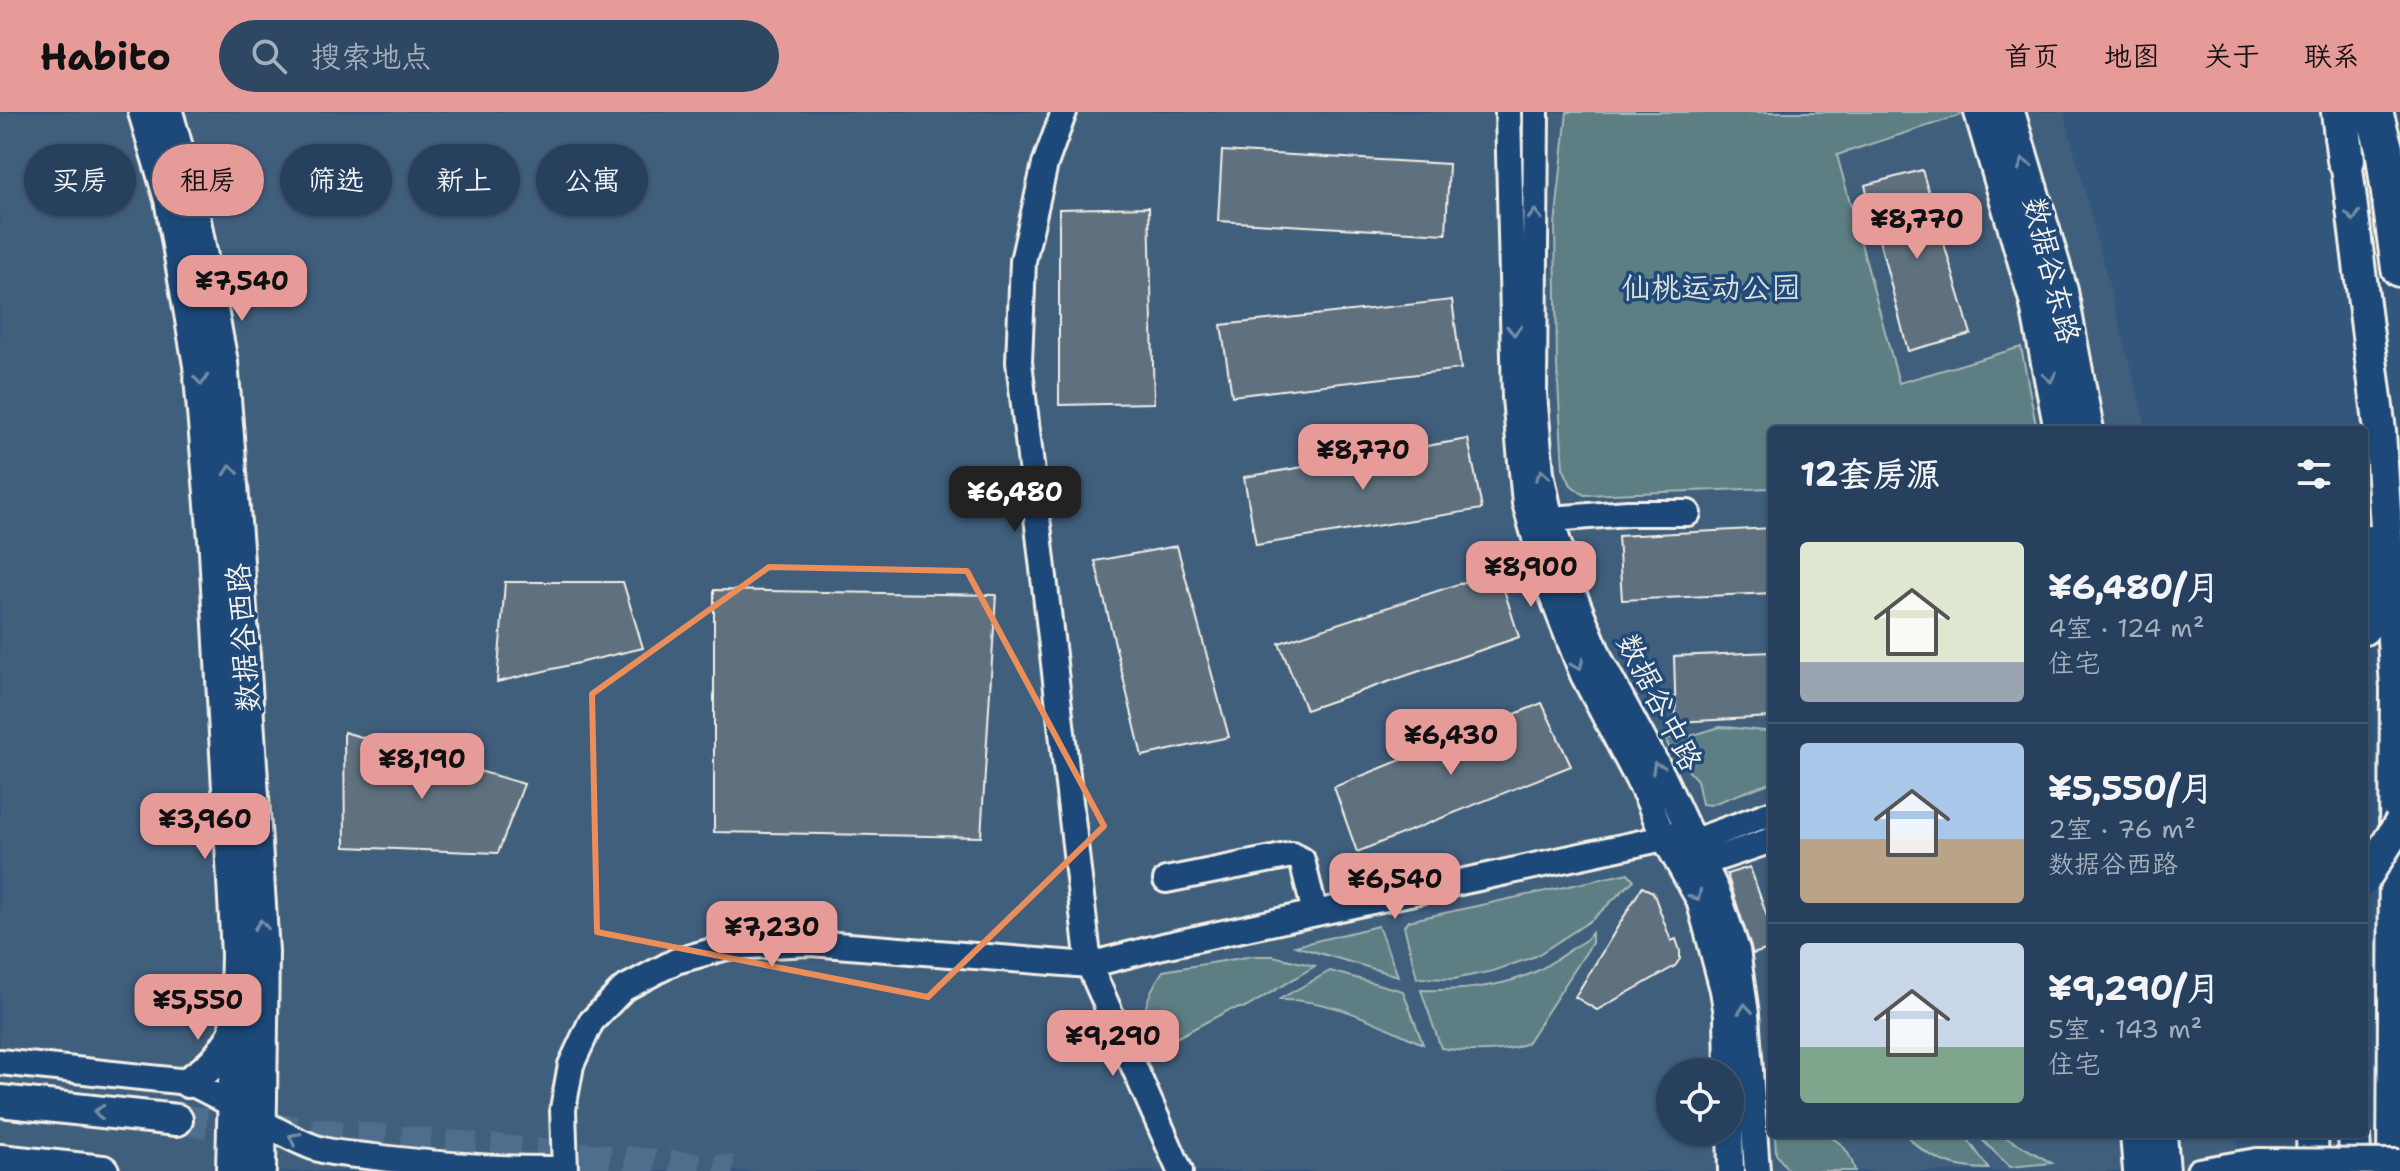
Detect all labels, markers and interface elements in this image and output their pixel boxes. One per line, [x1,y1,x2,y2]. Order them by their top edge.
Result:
search box [219,20,779,92]
text: Habito [40,31,171,82]
icon: search [247,34,291,78]
text: 搜索地点 [311,36,431,77]
text: 首页 [2004,37,2060,75]
text: 地图 [2104,37,2160,75]
text: 关于 [2204,37,2260,75]
text: 联系 [2304,37,2360,75]
chip: 买房 [24,144,136,216]
chip: 租房 [152,144,264,216]
chip: 筛选 [280,144,392,216]
chip: 新上 [408,144,520,216]
chip: 公寓 [536,144,648,216]
one-way arrow [2017,158,2033,171]
street label: 数据谷东路 [2014,192,2090,348]
pin: ¥8,770 [1852,193,1982,261]
text: ¥8,770 [1870,201,1964,236]
one-way arrow [1526,208,1544,221]
one-way arrow [2344,209,2361,223]
pin: ¥7,540 [177,255,307,323]
text: ¥7,540 [195,263,289,298]
park label: 仙桃运动公园 [1621,267,1801,308]
one-way arrow [1505,324,1522,337]
one-way arrow [2041,369,2058,383]
one-way arrow [192,374,209,387]
pin: ¥8,770 [1298,424,1428,492]
text: ¥8,770 [1316,432,1410,467]
text: 12套房源 [1800,451,1940,497]
icon: filters [2292,452,2336,496]
one-way arrow [223,463,240,476]
pin: ¥6,480 [950,466,1080,534]
one-way arrow [1534,468,1551,482]
text: ¥6,480 [967,474,1063,509]
pin: ¥8,900 [1466,541,1596,609]
text: ¥8,900 [1484,549,1578,584]
street label: 数据谷西路 [217,562,269,714]
text: ¥6,480/月 [2048,564,2220,610]
icon: home [1864,574,1960,670]
text: 4室 · 124 m² [2048,610,2205,645]
street label: 数据谷中路 [1608,626,1712,778]
text: 住宅 [2048,645,2100,680]
one-way arrow [1569,656,1585,671]
pin: ¥6,430 [1386,709,1516,777]
text: ¥6,430 [1404,717,1498,752]
pin: ¥8,190 [357,733,487,801]
text: ¥8,190 [378,741,466,776]
one-way arrow [1651,761,1667,776]
text: ¥5,550/月 [2048,765,2214,811]
icon: home [1864,775,1960,871]
pin: ¥3,960 [140,793,270,861]
text: ¥3,960 [158,801,252,836]
text: 2室 · 76 m² [2048,811,2196,846]
text: 数据谷西路 [2048,846,2178,881]
pin: ¥6,540 [1330,853,1460,921]
text: ¥6,540 [1347,861,1443,896]
one-way arrow [1686,888,1702,903]
pin: ¥7,230 [707,901,837,969]
text: ¥7,230 [724,909,820,944]
one-way arrow [253,918,270,931]
text: ¥9,290/月 [2048,965,2220,1011]
pin: ¥5,550 [133,974,263,1042]
icon: home [1864,975,1960,1071]
text: ¥5,550 [152,982,244,1017]
one-way arrow [1737,1002,1754,1015]
pin: ¥9,290 [1048,1010,1178,1078]
text: 5室 · 143 m² [2048,1011,2203,1046]
text: ¥9,290 [1065,1018,1161,1053]
text: 住宅 [2048,1046,2100,1081]
map controls [1656,1058,1744,1146]
button: locate [1656,1058,1744,1146]
one-way arrow [92,1104,106,1121]
one-way arrow [288,1132,303,1148]

